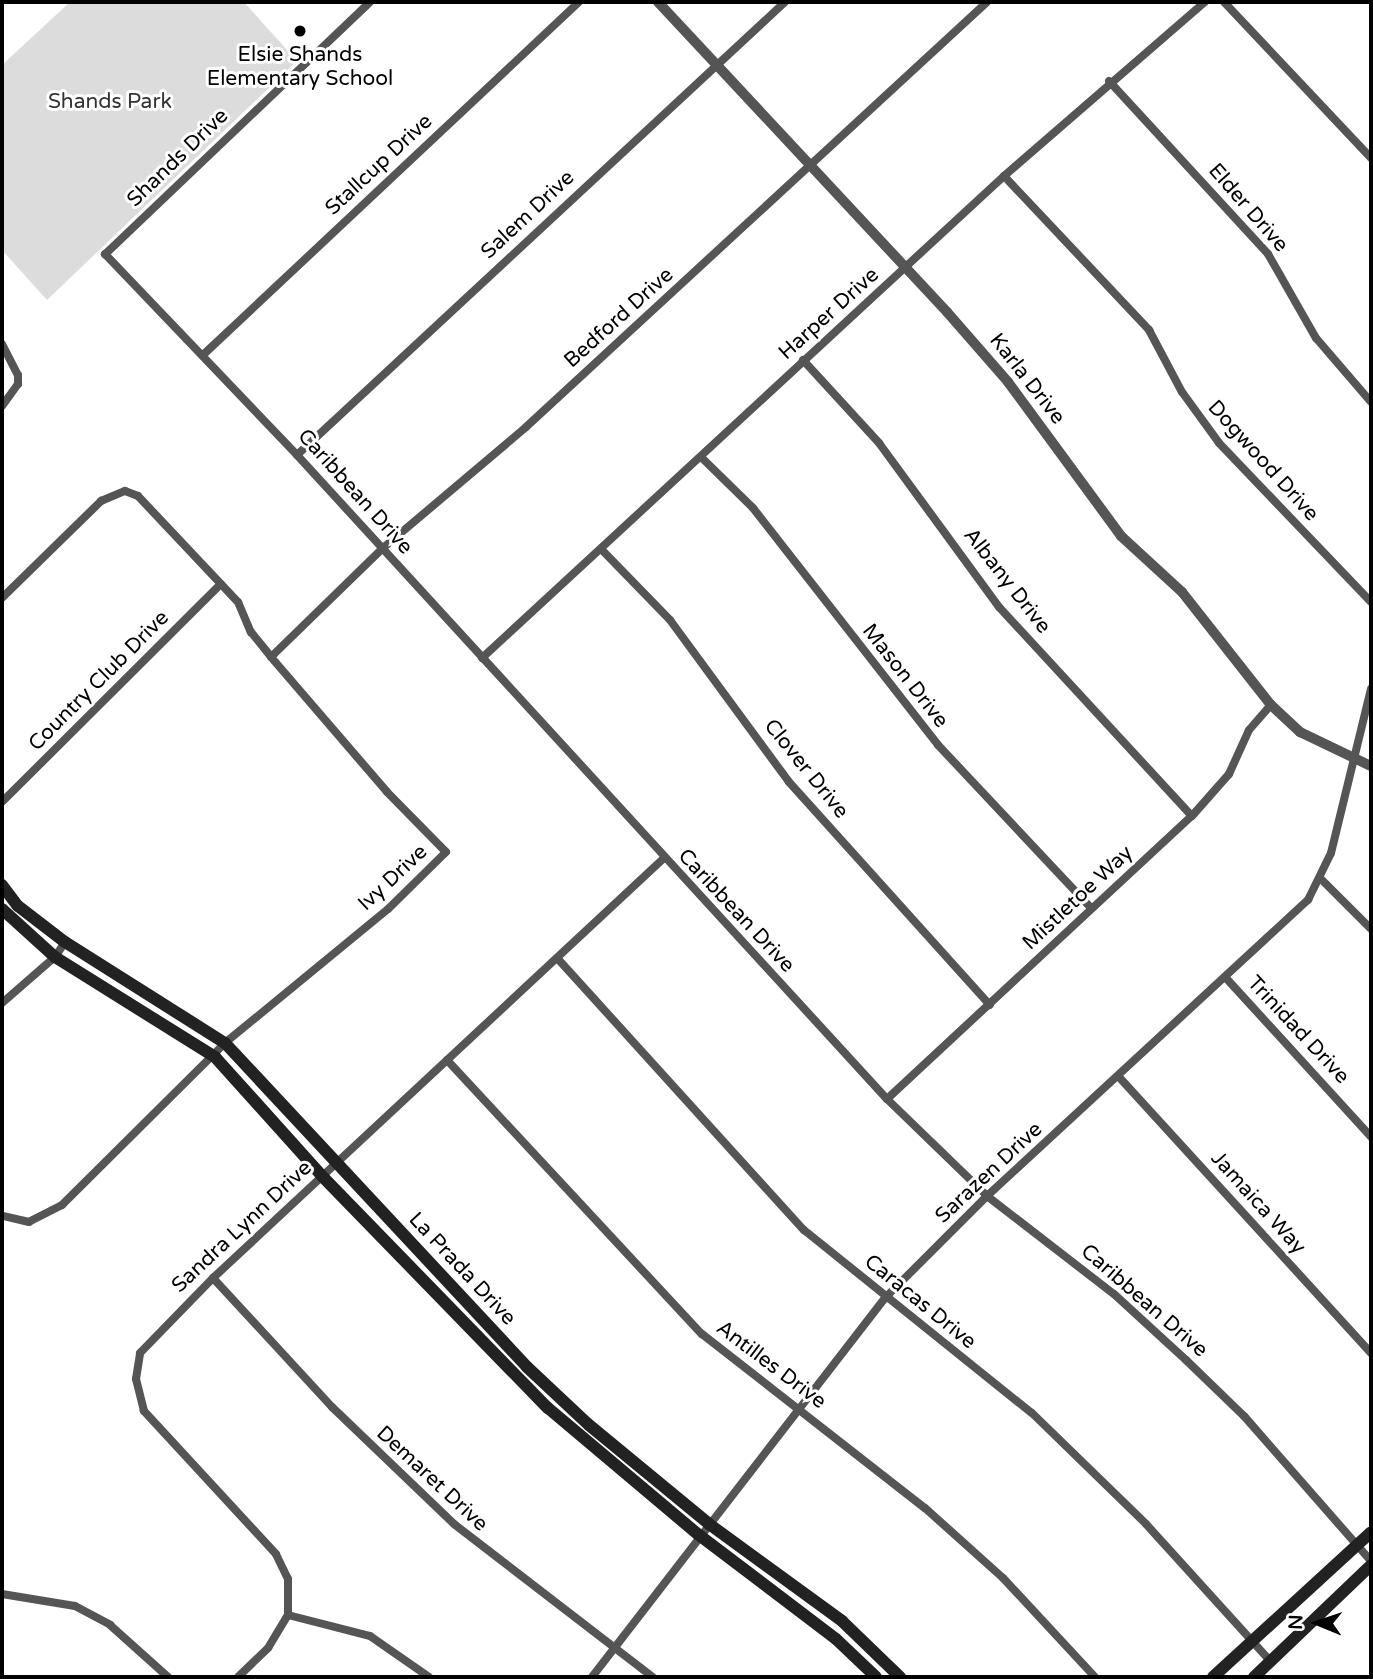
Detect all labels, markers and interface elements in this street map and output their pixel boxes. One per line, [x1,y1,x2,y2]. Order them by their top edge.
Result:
marker: Elsie Shands Elementary School [292,23,308,39]
place label: Elsie Shands Elementary School [207,42,393,92]
park label: Shands Park [48,89,172,115]
street label: Shands Drive [122,104,234,212]
street label: Stallcup Drive [320,109,438,221]
street label: Elder Drive [1203,159,1293,257]
street label: Salem Drive [476,165,580,265]
street label: Bedford Drive [559,262,679,374]
street label: Harper Drive [774,262,884,366]
street label: Karla Drive [984,329,1070,429]
street label: Dogwood Drive [1202,395,1324,527]
street label: Caribbean Drive [292,424,418,560]
street label: Albany Drive [958,523,1056,639]
street label: Country Club Drive [24,606,174,756]
street label: Mason Drive [857,619,953,733]
street label: Clover Drive [758,714,854,824]
street label: Ivy Drive [353,840,433,916]
street label: Mistletoe Way [1018,840,1138,956]
street label: Caribbean Drive [672,844,800,978]
street label: Trinidad Drive [1242,971,1354,1089]
street label: Sarazen Drive [930,1117,1048,1229]
street label: Jamaica Way [1205,1146,1311,1260]
street label: Sandra Lynn Drive [167,1156,317,1298]
street label: La Prada Drive [403,1207,521,1331]
street label: Caribbean Drive [1075,1239,1213,1363]
street label: Caracas Drive [859,1249,981,1355]
street label: Antilles Drive [711,1316,831,1414]
street label: Demaret Drive [371,1421,493,1537]
north arrow [1282,1588,1352,1658]
text: N [1285,1614,1307,1630]

